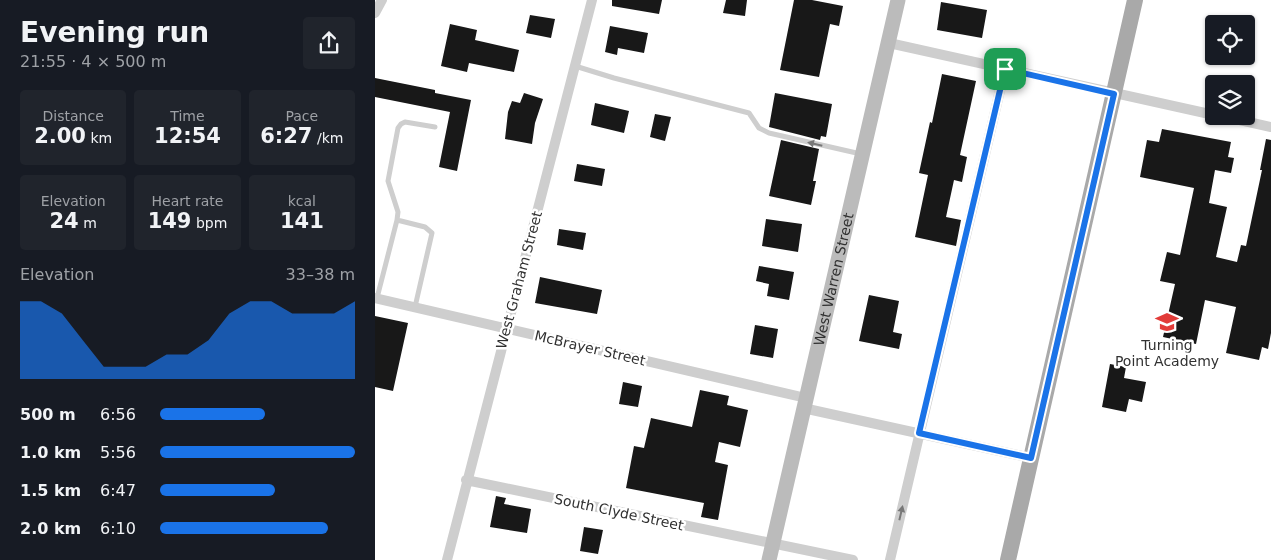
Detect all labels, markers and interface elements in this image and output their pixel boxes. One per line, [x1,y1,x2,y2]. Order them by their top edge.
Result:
map controls [1205,15,1255,125]
button: locate [1205,15,1255,65]
text: Evening run [20,16,209,49]
button: share [303,17,355,69]
pin [984,48,1026,90]
text: 21:55 · 4 × 500 m [20,52,166,71]
icon: arrive [991,55,1019,83]
button: layers [1205,75,1255,125]
text: Distance [43,108,104,124]
text: Time [170,108,205,124]
text: Pace [285,108,318,124]
text: 2.00 [34,124,86,148]
text: 12:54 [154,124,221,148]
text: 6:27 [260,124,312,148]
text: km [86,130,112,146]
text: /km [312,130,343,146]
one-way arrow [807,140,822,148]
text: Elevation [41,193,106,209]
text: Heart rate [152,193,223,209]
text: kcal [288,193,316,209]
text: 24 [50,209,79,233]
text: 149 [148,209,191,233]
text: 141 [280,209,324,233]
street label: West Graham Street [493,209,545,351]
street label: West Warren Street [811,211,857,347]
text: m [79,215,97,231]
text: bpm [191,215,227,231]
text: Elevation [20,265,94,284]
text: 33–38 m [286,265,355,284]
school or university icon: Turning Point Academy [1154,309,1180,335]
street label: McBrayer Street [533,327,648,369]
place label: Turning Point Academy [1115,337,1219,369]
text: 500 m [20,405,76,424]
text: 6:56 [100,405,136,424]
text: 1.0 km [20,443,81,462]
text: 5:56 [100,443,136,462]
text: 1.5 km [20,481,81,500]
text: 6:47 [100,481,136,500]
street label: South Clyde Street [553,490,686,534]
one-way arrow [897,505,905,520]
text: 2.0 km [20,519,81,538]
text: 6:10 [100,519,136,538]

